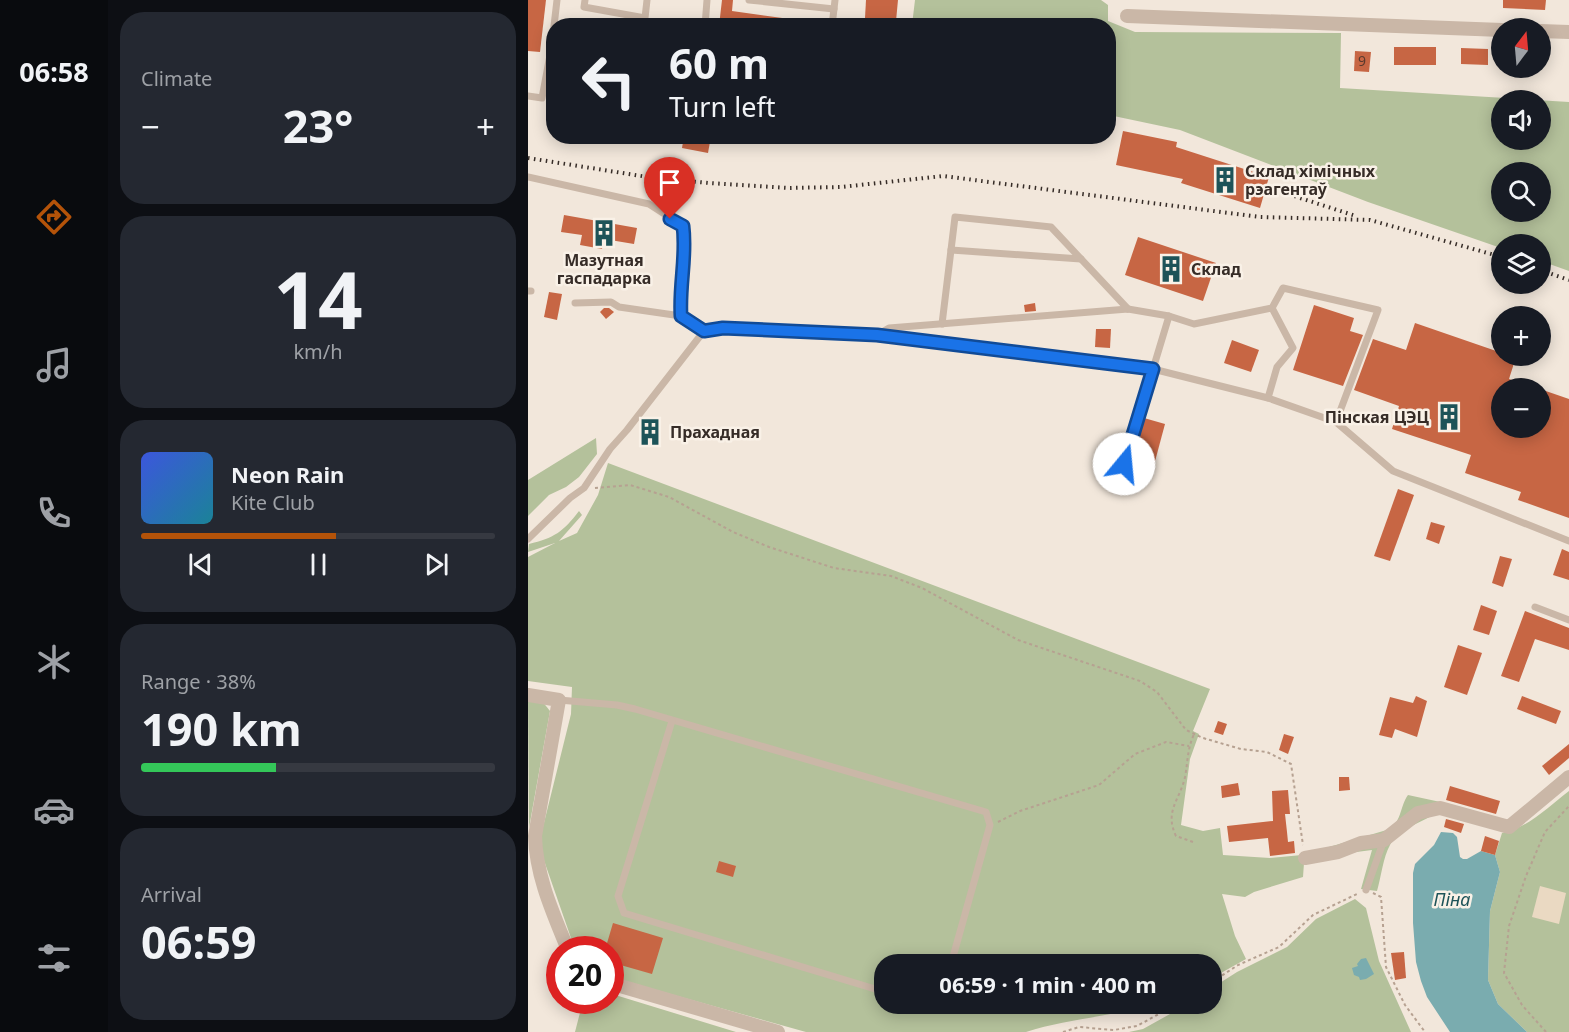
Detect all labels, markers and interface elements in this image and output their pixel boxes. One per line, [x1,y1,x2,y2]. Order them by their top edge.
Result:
north arrow [1491,18,1551,78]
map controls [1491,18,1551,438]
text: 60 m [669,34,769,91]
icon: left [570,42,648,120]
house number: 9 [1358,51,1366,70]
text: 06:58 [19,53,89,90]
text: Climate [141,65,212,92]
text: Turn left [669,88,775,125]
button: sound [1491,90,1551,150]
text: 23° [283,95,353,156]
text: − [141,104,160,149]
text: + [476,104,495,149]
pin [644,157,695,219]
place label: Склад хімічных рэагентаў [1245,160,1376,200]
button: search [1491,162,1551,222]
building icon: Склад хімічных рэагентаў [1210,165,1240,195]
icon: arrive [653,166,686,199]
icon: directions [33,196,75,238]
building icon: Мазутная гаспадарка [589,218,619,248]
button: layers [1491,234,1551,294]
text: 14 [273,246,363,352]
place label: Мазутная гаспадарка [557,249,651,289]
building icon: Склад [1156,254,1186,284]
place label: Склад [1191,258,1242,280]
button: + [1491,306,1551,366]
text: km/h [293,338,343,365]
icon: music [33,344,75,386]
button: − [1491,378,1551,438]
building icon: Пінская ЦЭЦ [1434,402,1464,432]
place label: Пінская ЦЭЦ [1325,406,1430,428]
building icon: Прахадная [635,417,665,447]
place label: Прахадная [670,421,760,443]
position arrow [1092,432,1156,496]
text: Neon Rain [231,459,344,489]
text: Kite Club [231,489,315,516]
icon: phone [33,492,75,534]
icon: previous [184,548,217,581]
icon: pause [302,548,335,581]
icon: next [420,548,453,581]
icon: climate [33,641,75,683]
text: Range · 38% [141,668,256,695]
text: 190 km [141,698,302,759]
icon: car [33,789,75,831]
text: Arrival [141,881,202,908]
water label: Піна [1433,887,1471,911]
text: 06:59 [141,911,257,972]
speed limit sign: 20 [546,936,624,1014]
icon: filters [33,937,75,979]
text: 06:59 · 1 min · 400 m [939,969,1157,999]

